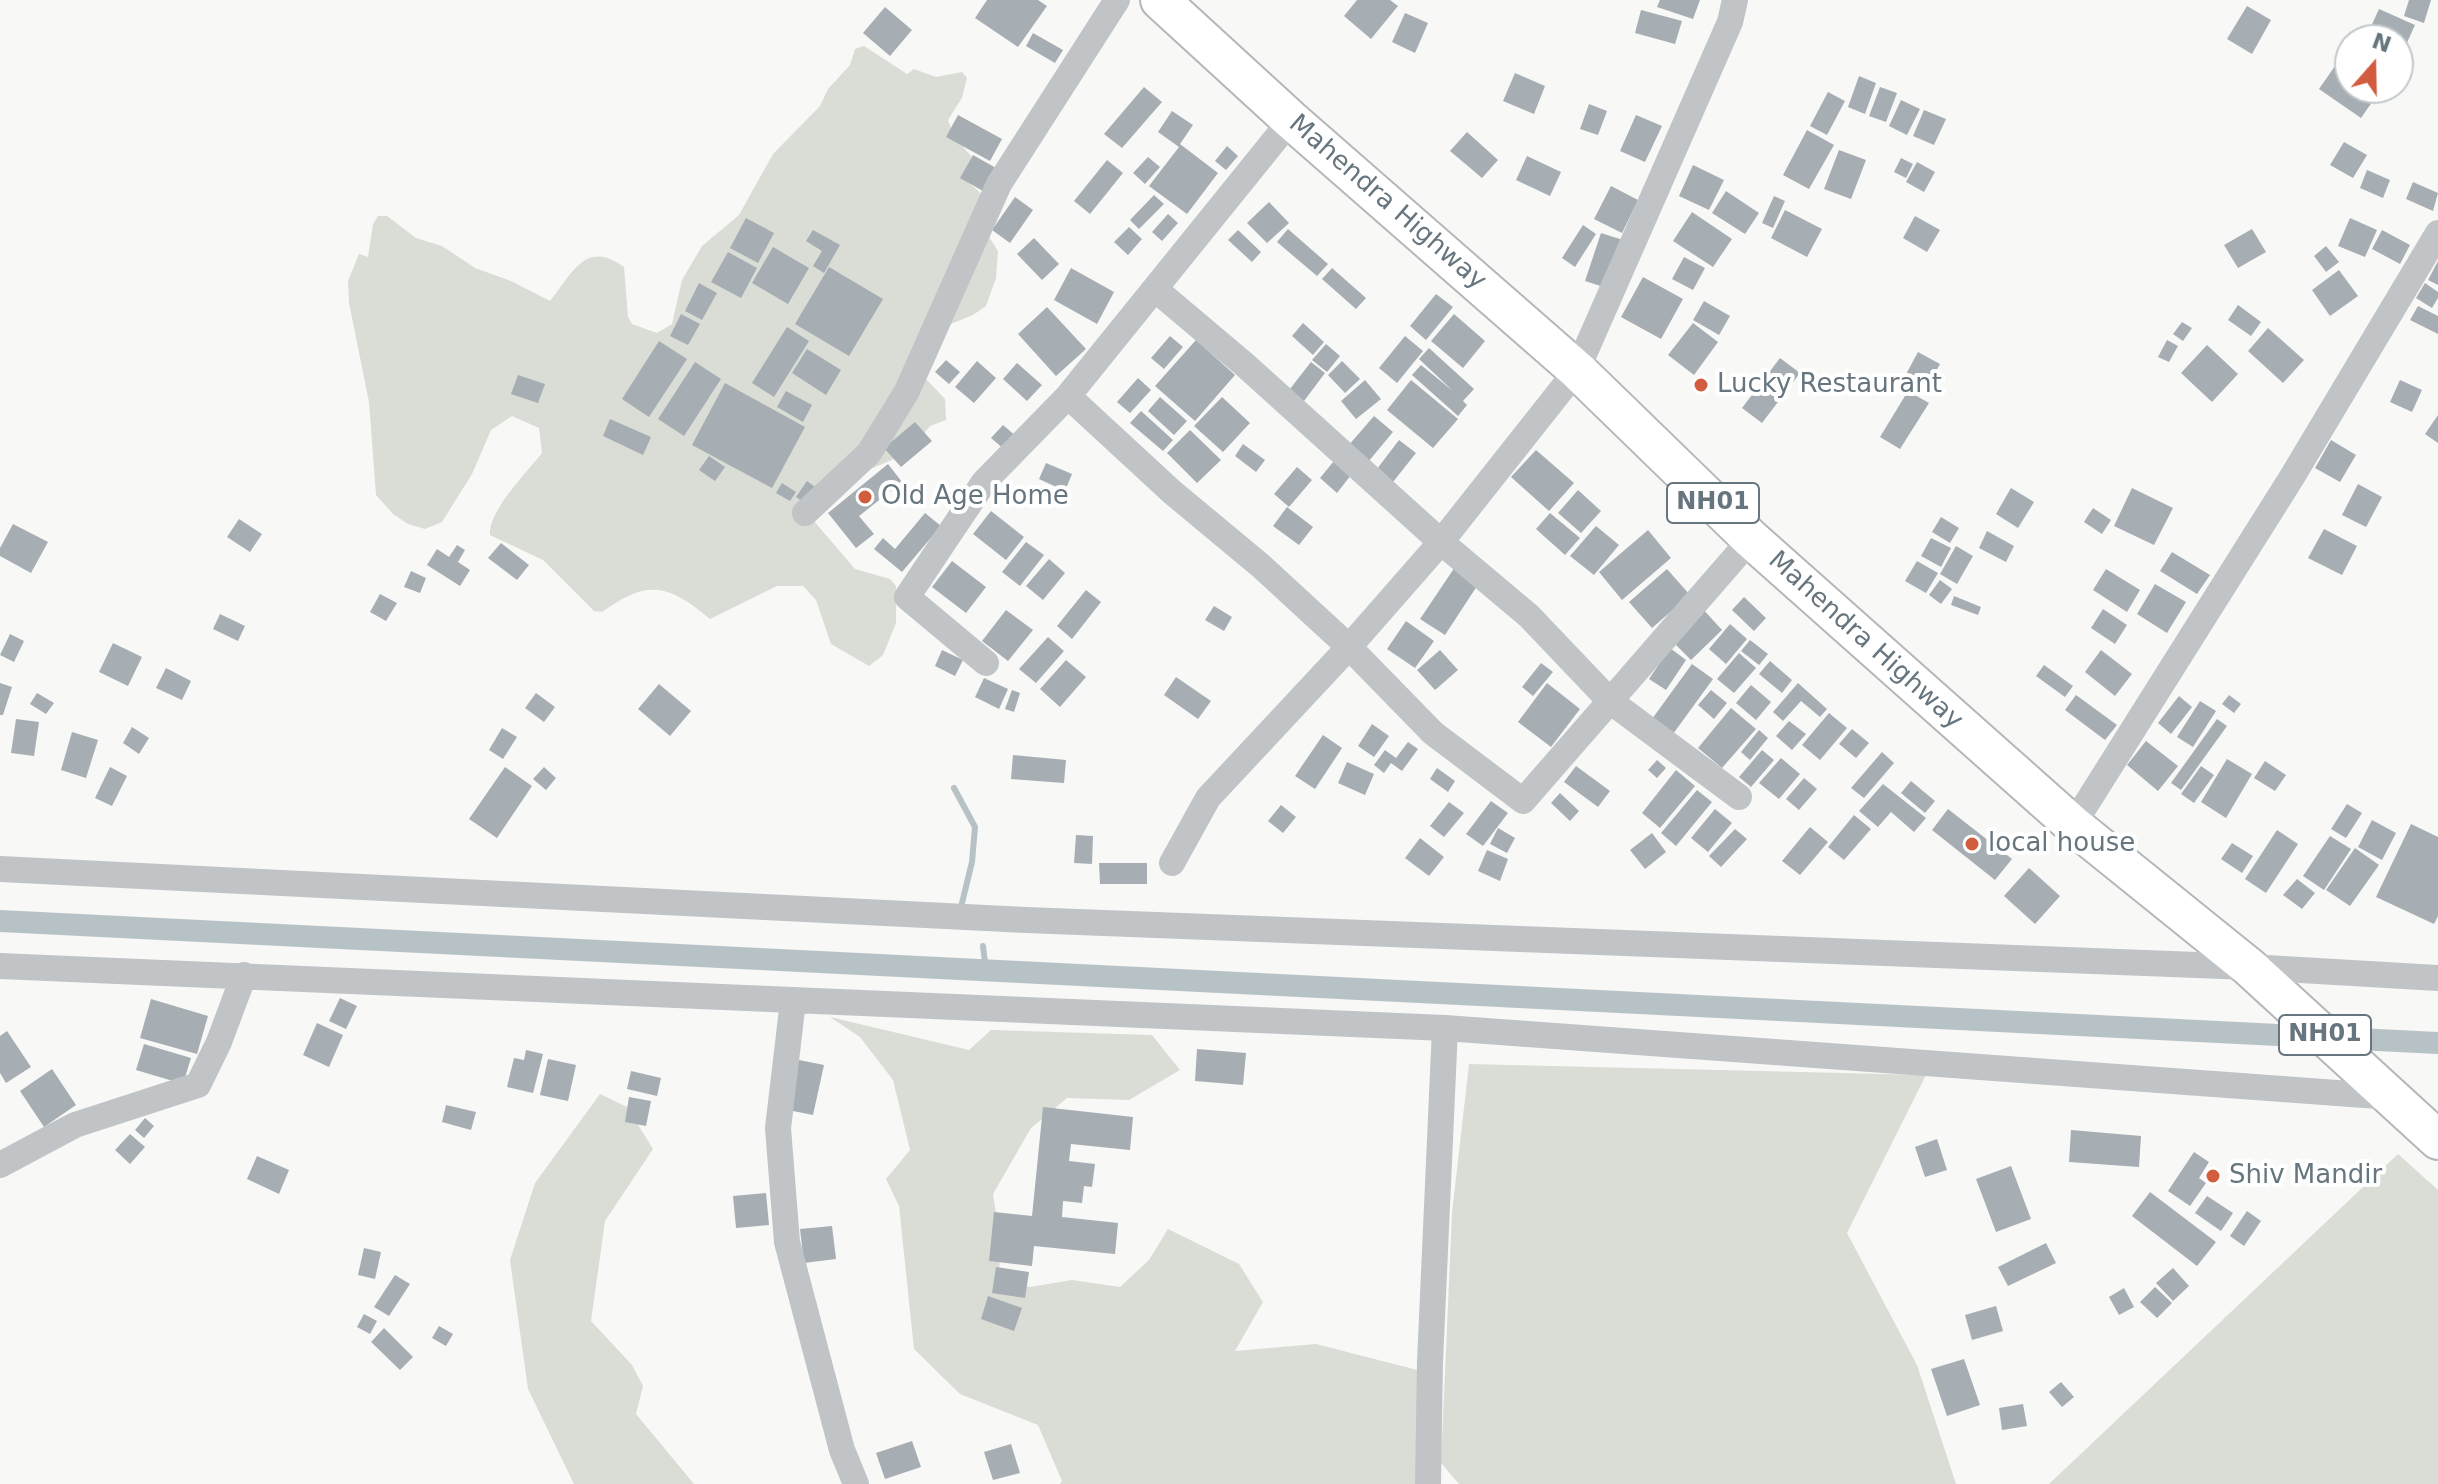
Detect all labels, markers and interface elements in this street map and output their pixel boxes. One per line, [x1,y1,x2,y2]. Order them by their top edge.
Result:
north arrow [2334,24,2414,104]
text: N [2369,28,2395,58]
street label: Mahendra Highway [1282,109,1492,297]
place label: Lucky Restaurant [1717,369,1942,401]
marker: Lucky Restaurant [1692,376,1710,394]
place label: Old Age Home [881,481,1069,513]
road number: NH01 [1667,483,1759,523]
marker: Old Age Home [856,488,874,506]
street label: Mahendra Highway [1761,545,1969,737]
place label: local house [1988,828,2135,860]
marker: local house [1963,835,1981,853]
road number: NH01 [2279,1015,2371,1055]
place label: Shiv Mandir [2229,1160,2382,1192]
marker: Shiv Mandir [2204,1167,2222,1185]

